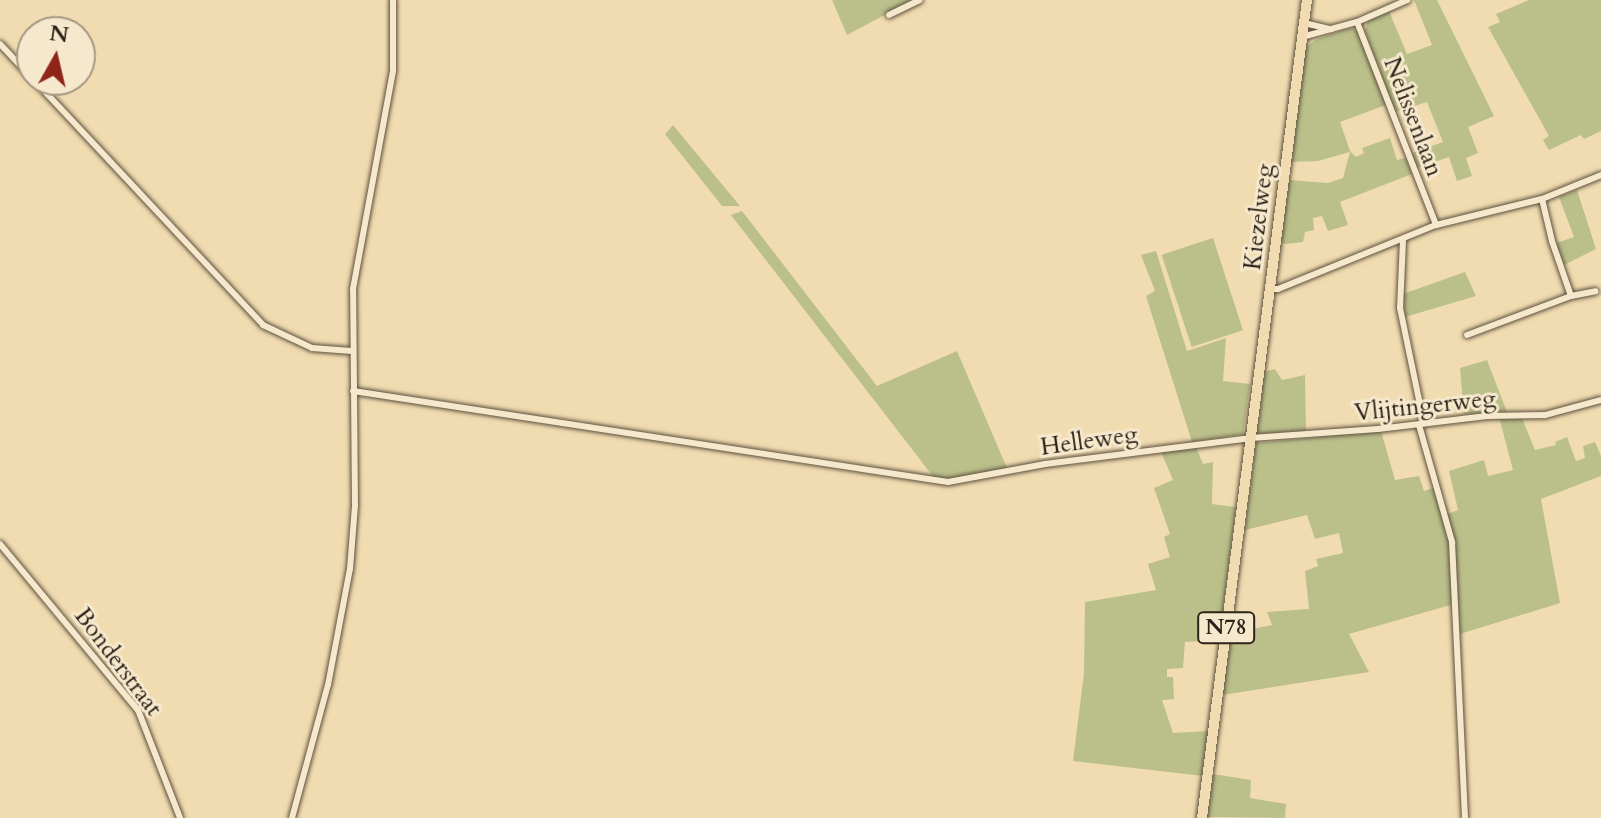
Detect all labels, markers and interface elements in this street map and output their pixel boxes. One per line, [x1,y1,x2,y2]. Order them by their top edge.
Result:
north arrow [16,16,96,96]
text: N [48,18,71,50]
street label: Nelissenlaan [1377,53,1449,181]
street label: Kiezelweg [1238,162,1280,272]
street label: Vlijtingerweg [1353,384,1497,428]
street label: Helleweg [1039,420,1139,462]
street label: Bonderstraat [68,602,168,722]
road number: N78 [1196,610,1256,646]

